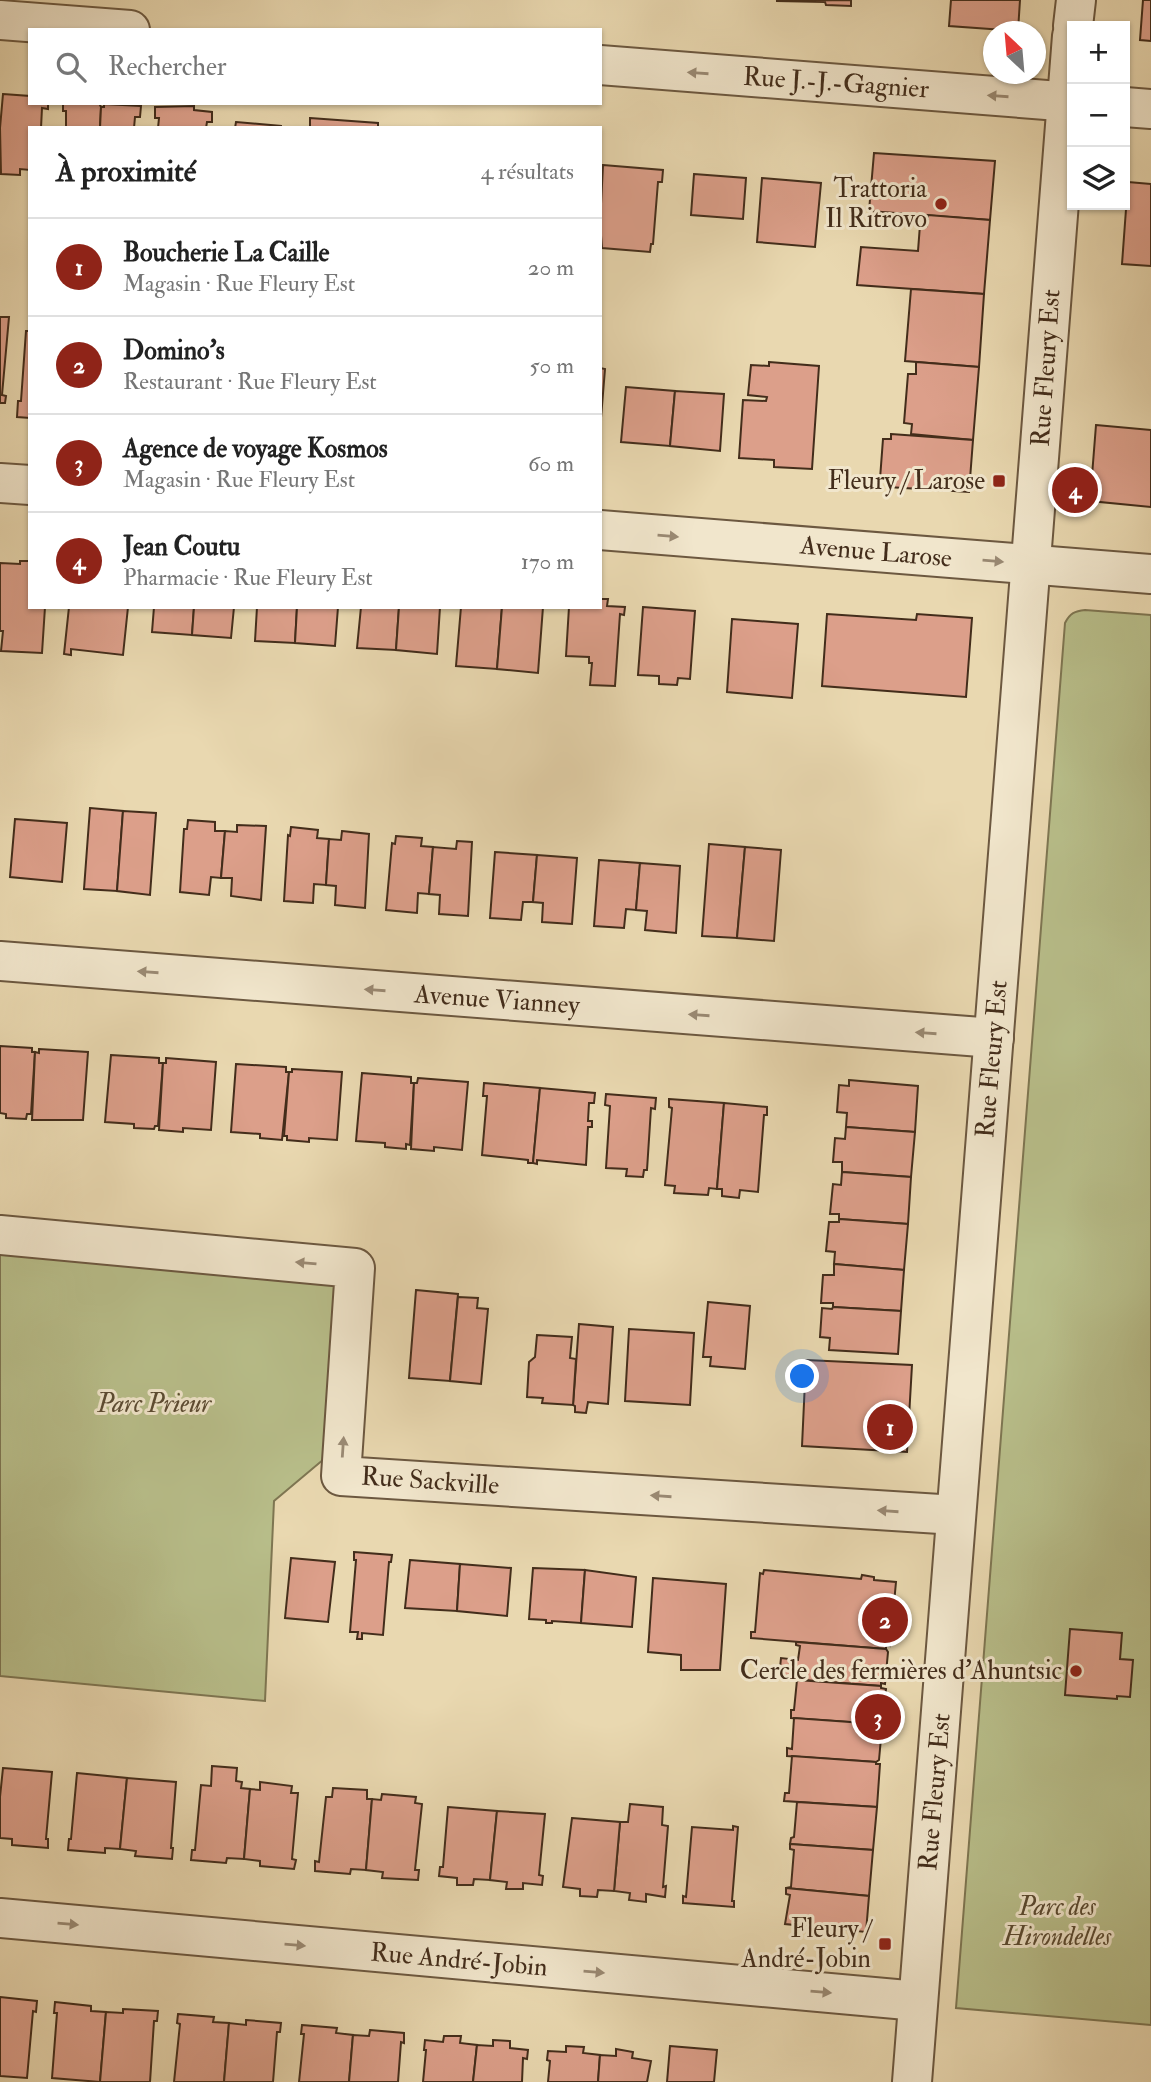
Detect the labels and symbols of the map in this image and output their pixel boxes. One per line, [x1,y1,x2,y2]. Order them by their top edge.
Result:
north arrow [983,21,1046,84]
street label: Rue J.-J.-Gagnier [742,61,930,105]
one-way arrow [687,67,709,78]
one-way arrow [987,90,1009,101]
place label: Trattoria Il Ritrovo [825,173,927,235]
marker: Trattoria Il Ritrovo [933,196,949,212]
street label: Rue Fleury Est [1025,288,1067,448]
pin: 4 [1052,464,1098,516]
place label: Fleury / Larose [828,465,985,497]
marker: Fleury / Larose [991,473,1007,489]
street label: Avenue Larose [798,529,953,575]
one-way arrow [657,531,679,542]
one-way arrow [982,556,1004,567]
one-way arrow [137,966,159,977]
street label: Avenue Vianney [412,978,581,1022]
street label: Rue Fleury Est [969,979,1015,1139]
one-way arrow [363,984,385,995]
one-way arrow [688,1009,710,1020]
one-way arrow [915,1027,937,1038]
one-way arrow [295,1258,317,1269]
your location [785,1359,819,1393]
park label: Parc Prieur [96,1388,212,1420]
pin: 1 [867,1401,913,1453]
one-way arrow [338,1435,349,1457]
street label: Rue Sackville [360,1460,500,1502]
one-way arrow [650,1490,672,1501]
one-way arrow [877,1505,899,1516]
pin: 2 [862,1594,908,1646]
place label: Cercle des fermières d'Ahuntsic [740,1655,1062,1687]
marker: Cercle des fermières d'Ahuntsic [1068,1663,1084,1679]
pin: 3 [855,1691,901,1743]
street label: Rue Fleury Est [912,1712,958,1872]
park label: Parc des Hirondelles [1002,1891,1112,1953]
place label: Fleury / André-Jobin [740,1913,873,1975]
one-way arrow [57,1919,79,1930]
street label: Rue André-Jobin [369,1936,549,1984]
marker: Fleury / André-Jobin [877,1936,893,1952]
one-way arrow [284,1940,306,1951]
one-way arrow [584,1967,606,1978]
one-way arrow [810,1987,832,1998]

